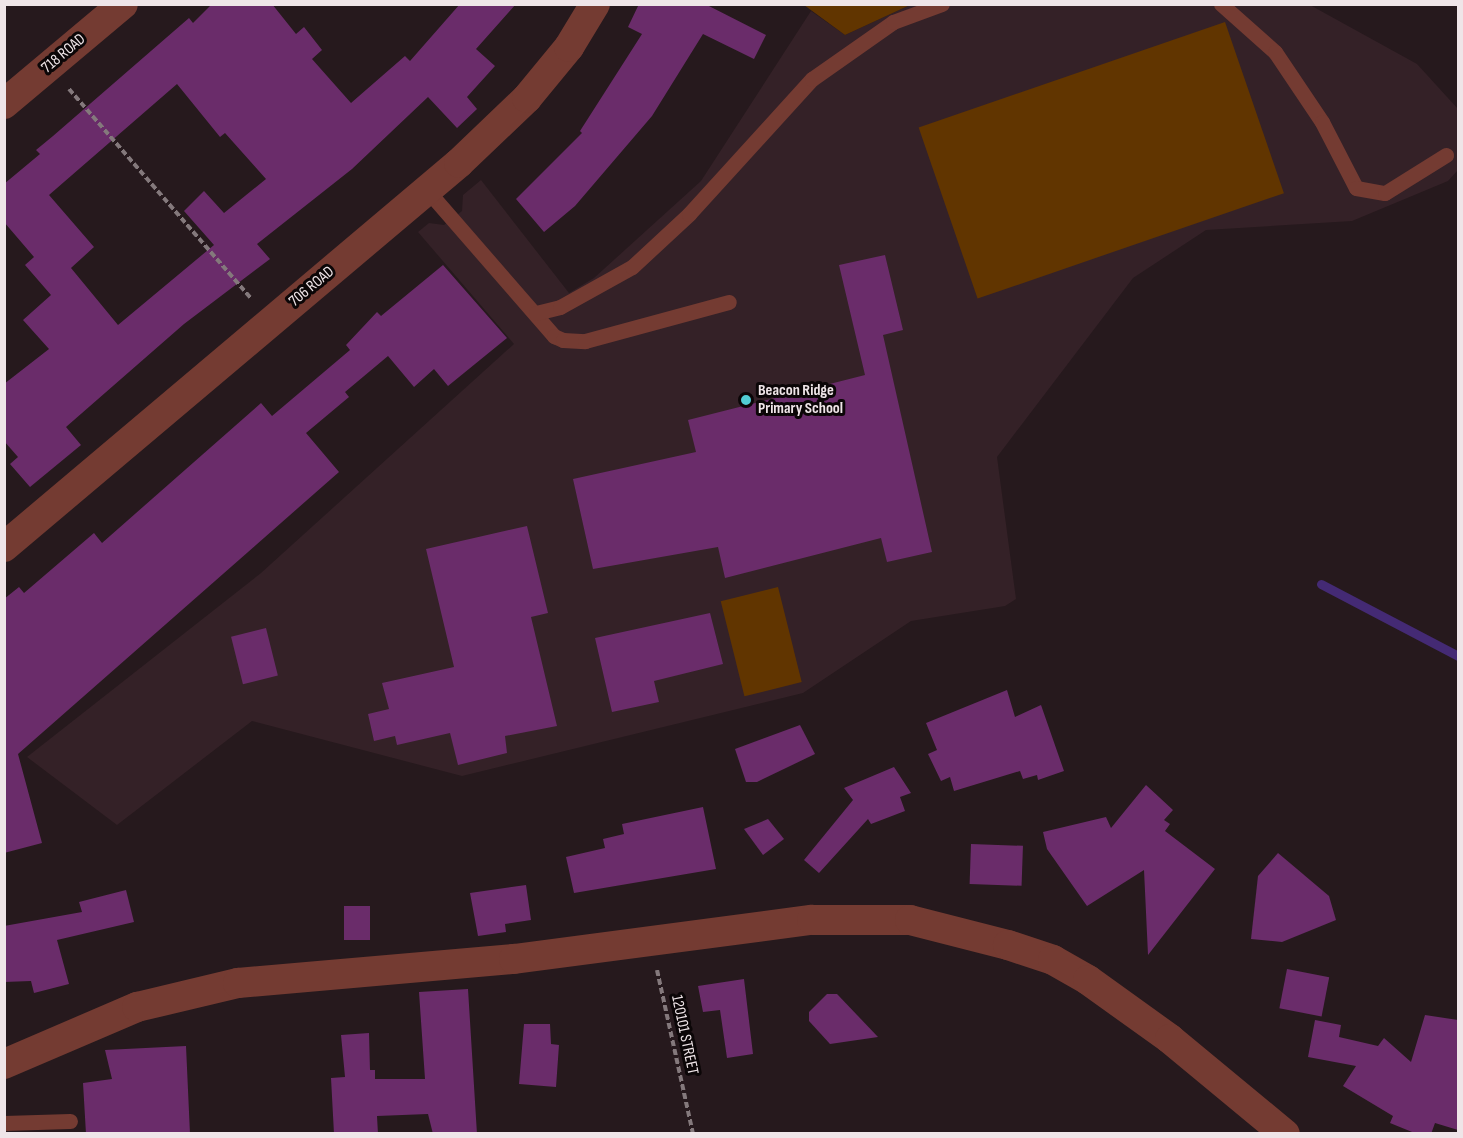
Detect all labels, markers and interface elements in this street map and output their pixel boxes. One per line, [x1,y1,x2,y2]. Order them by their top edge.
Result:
street label: 718 ROAD [38,30,90,78]
street label: 706 ROAD [286,263,338,311]
place label: Beacon Ridge Primary School [758,381,843,419]
marker: Beacon Ridge Primary School [739,393,753,407]
street label: 120101 STREET [666,994,702,1076]

